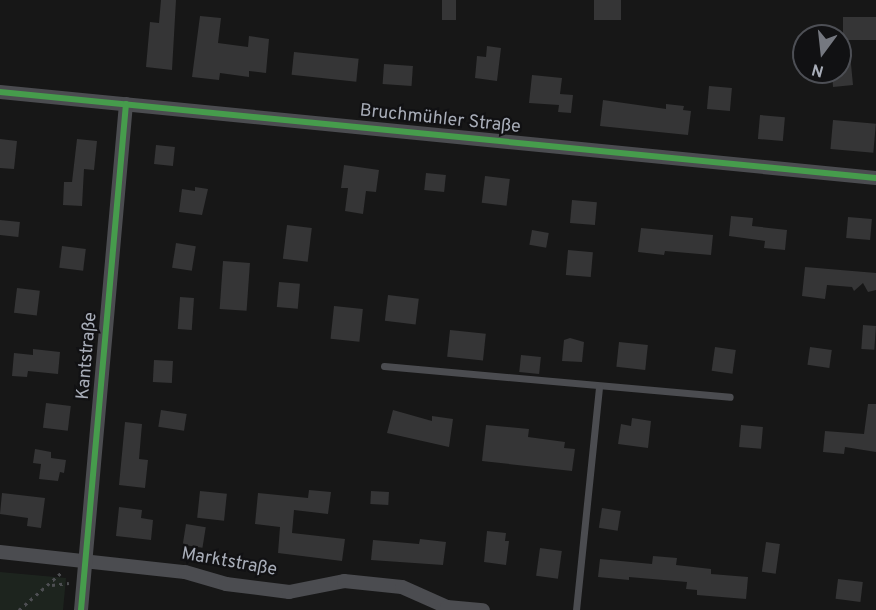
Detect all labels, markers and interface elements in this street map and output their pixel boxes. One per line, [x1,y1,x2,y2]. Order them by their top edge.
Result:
north arrow [792,24,852,84]
text: N [810,58,826,81]
street label: Bruchmühler Straße [358,101,522,139]
street label: Kantstraße [73,311,103,401]
street label: Marktstraße [180,544,278,582]

